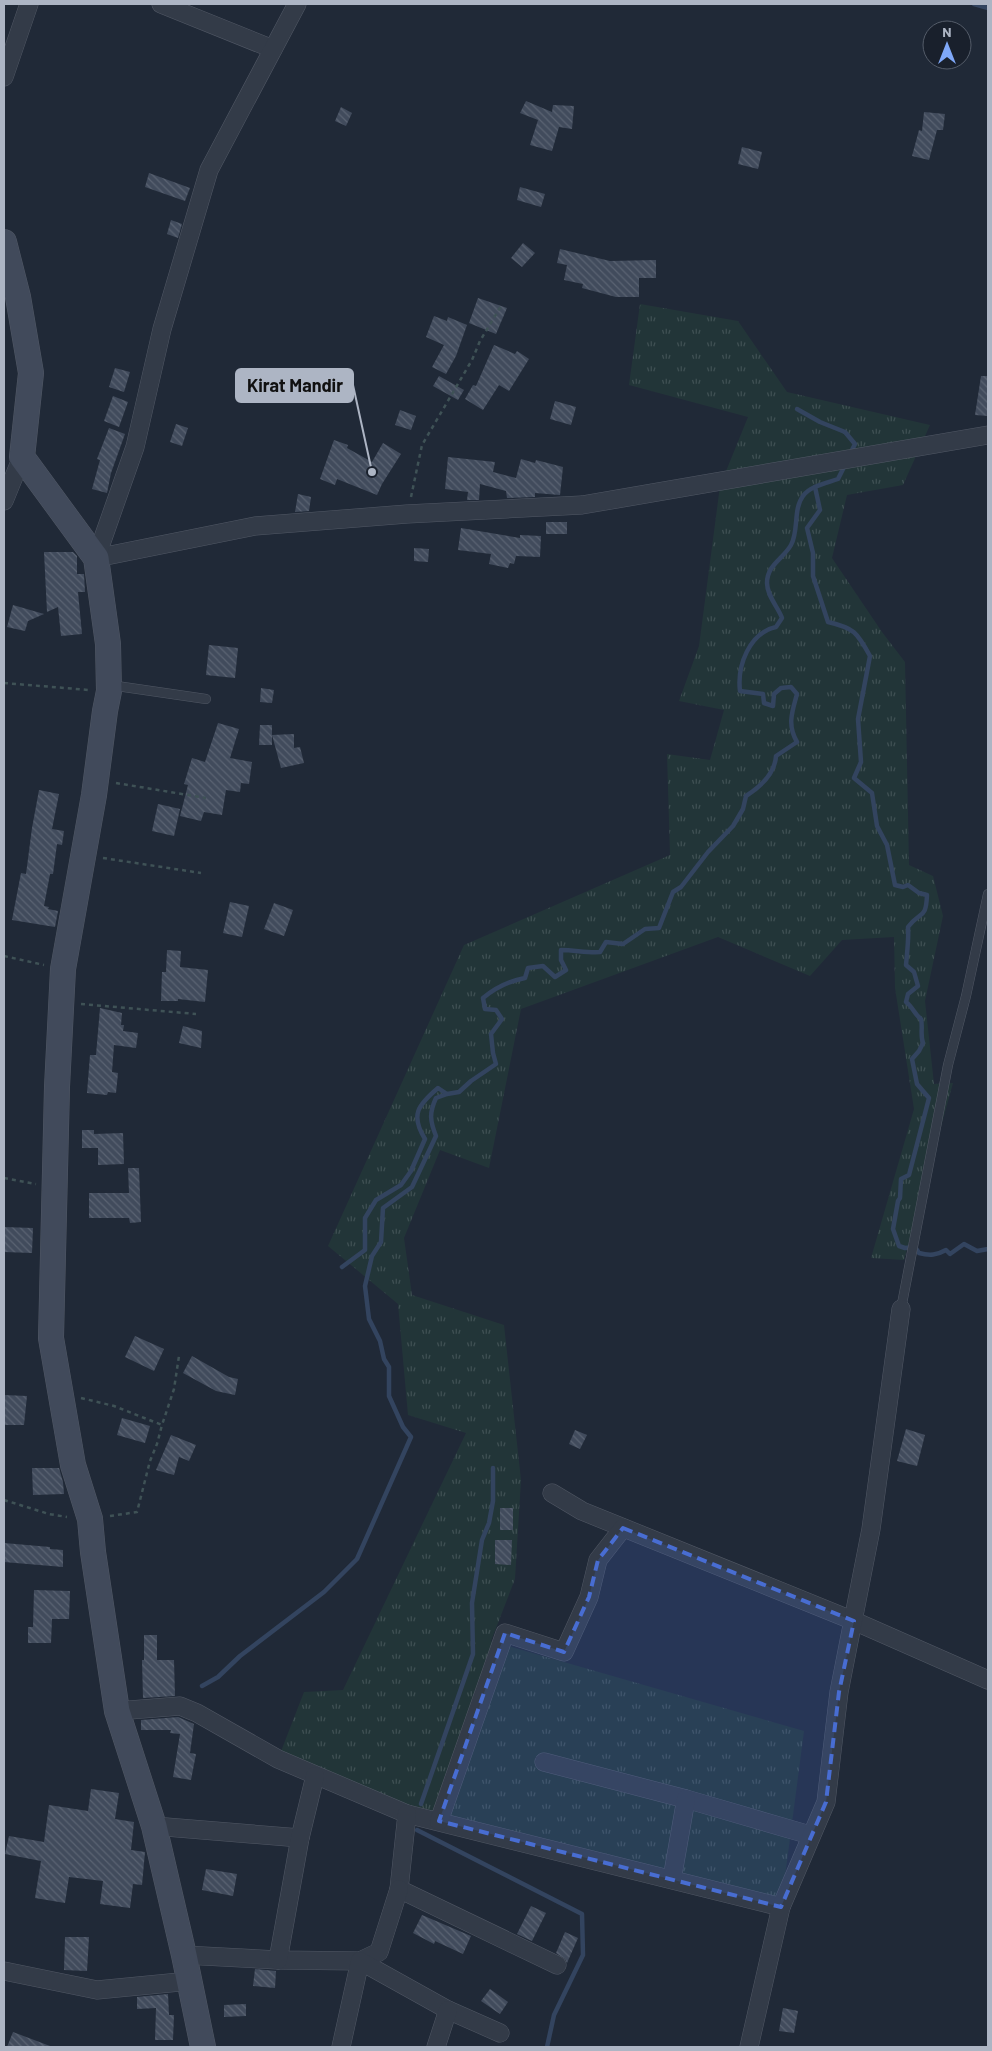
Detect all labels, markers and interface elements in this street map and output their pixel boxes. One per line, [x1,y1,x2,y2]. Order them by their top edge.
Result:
north arrow [922,20,972,70]
text: N [942,23,952,40]
callout: Kirat Mandir [236,369,353,402]
text: Kirat Mandir [247,374,343,396]

